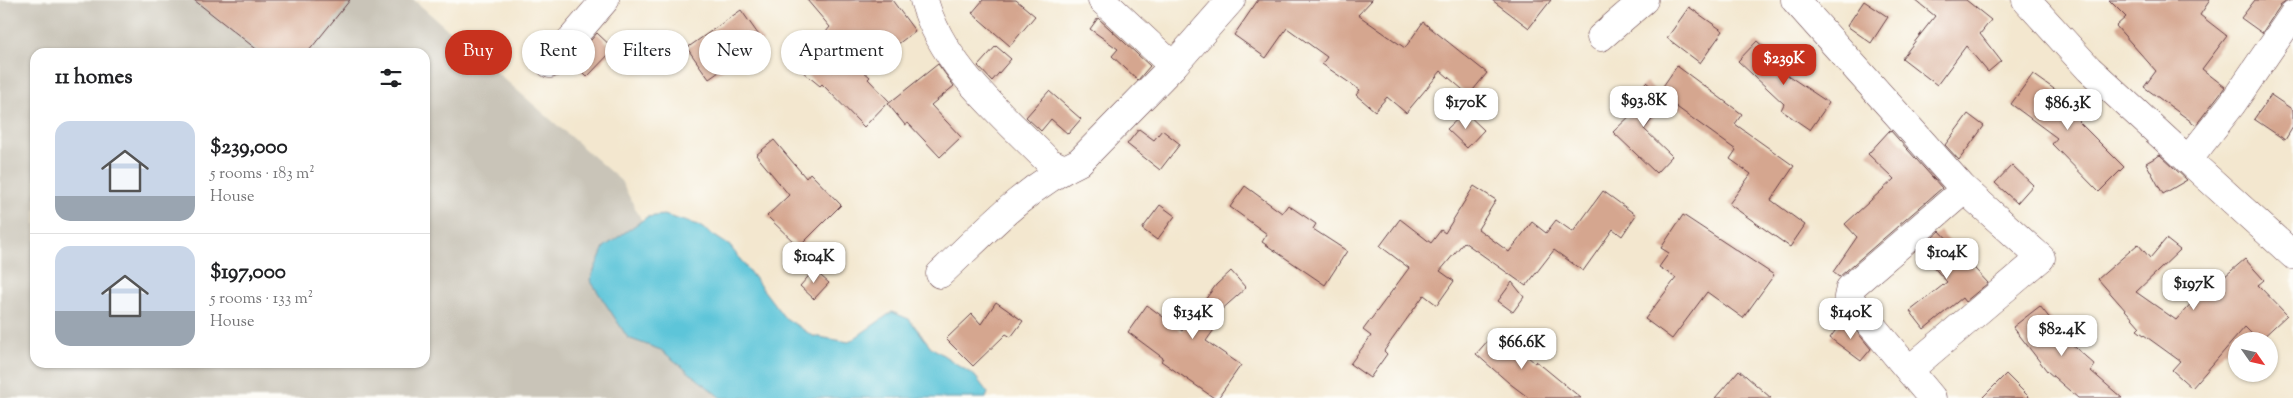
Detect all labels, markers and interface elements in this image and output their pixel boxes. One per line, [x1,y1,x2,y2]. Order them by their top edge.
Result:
chip: Buy [445,30,512,75]
chip: Rent [522,30,595,75]
chip: Filters [605,30,689,75]
chip: New [699,30,771,75]
chip: Apartment [781,30,902,75]
pin: $239K [1749,44,1819,86]
text: $239K [1763,48,1805,71]
text: 11 homes [55,63,133,93]
icon: filters [377,64,405,92]
pin: $93.8K [1603,86,1685,128]
pin: $170K [1431,88,1501,130]
pin: $86.3K [2027,88,2109,131]
text: $93.8K [1621,90,1667,113]
text: $170K [1445,92,1487,115]
text: $86.3K [2045,93,2091,116]
text: $239,000 [210,133,288,163]
icon: home [95,141,155,201]
text: 5 rooms · 183 m² [210,163,315,186]
text: House [210,186,254,209]
pin: $104K [1912,238,1982,280]
pin: $104K [779,242,849,284]
text: $104K [1926,242,1968,265]
text: $104K [793,246,835,269]
text: $197,000 [210,258,286,288]
icon: home [95,266,155,326]
pin: $197K [2159,268,2229,311]
text: $197K [2173,273,2215,296]
text: 5 rooms · 133 m² [210,288,313,311]
pin: $134K [1158,298,1228,340]
pin: $140K [1816,298,1886,340]
text: $134K [1173,302,1213,325]
text: $140K [1830,302,1872,325]
text: House [210,311,254,334]
pin: $82.4K [2021,314,2103,357]
text: $82.4K [2038,319,2086,342]
pin: $66.6K [1481,328,1563,370]
text: $66.6K [1498,332,1546,355]
north arrow [2228,332,2278,382]
map controls [2228,332,2278,382]

